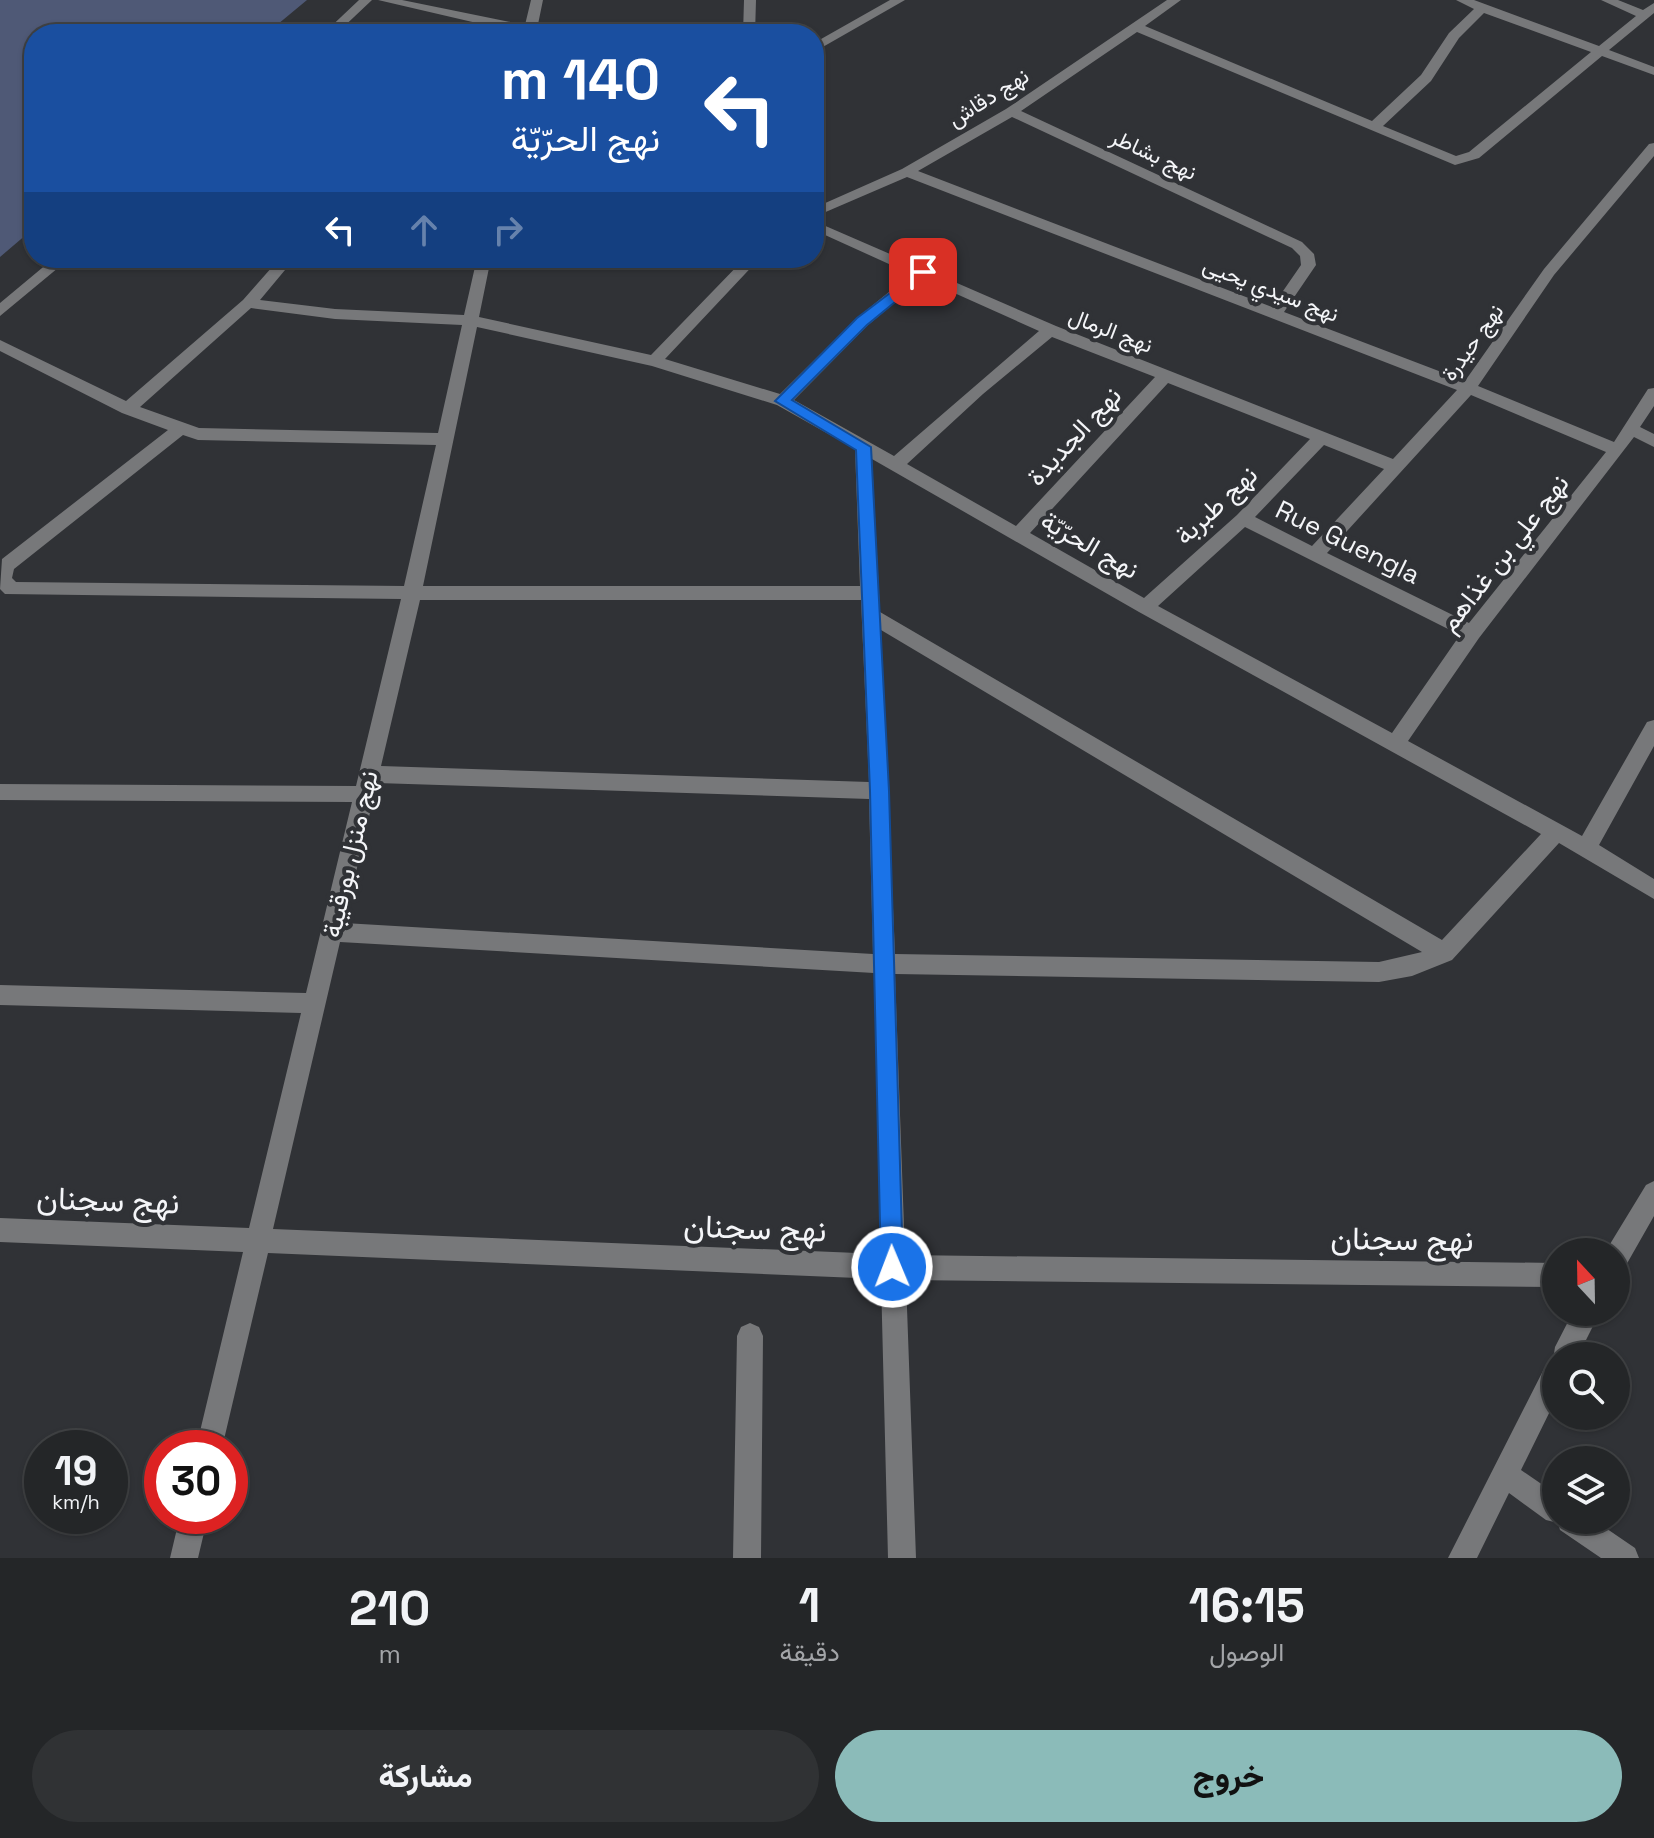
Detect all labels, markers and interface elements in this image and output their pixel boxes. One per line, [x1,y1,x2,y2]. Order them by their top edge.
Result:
text: 140 m [501,44,660,115]
icon: left [688,56,792,160]
street label: نهج دقاش [942,61,1034,134]
text: نهج الحرّيّة [511,116,660,162]
street label: نهج بشاطر [1105,122,1201,187]
icon: left [318,208,362,252]
icon: ahead [402,208,446,252]
icon: right [486,208,530,252]
pin [889,238,957,306]
icon: arrive [901,250,945,294]
street label: نهج سيدي يحيى [1197,250,1343,332]
street label: نهج حيدرة [1435,298,1510,387]
street label: نهج الرمال [1065,301,1157,360]
street label: نهج الجديدة [1019,379,1129,494]
street label: نهج طبربة [1167,458,1265,553]
street label: نهج علي بن غذاهم [1432,467,1579,641]
street label: Rue Guengla [1270,492,1426,592]
street label: نهج الحرّيّة [1034,503,1145,588]
street label: نهج منزل بورقيبة [314,767,387,941]
street label: نهج سجنان [36,1178,180,1224]
street label: نهج سجنان [683,1206,827,1252]
street label: نهج سجنان [1330,1218,1474,1262]
position arrow [850,1225,934,1309]
north arrow [1542,1238,1630,1326]
map controls [1542,1238,1630,1534]
button: search [1542,1342,1630,1430]
speed limit sign: 30 [144,1430,248,1534]
text: 19 [55,1446,97,1497]
button: layers [1542,1446,1630,1534]
text: km/h [52,1489,100,1515]
text: 1 [799,1575,820,1636]
text: 16:15 [1189,1575,1305,1636]
text: 210 [349,1578,430,1639]
text: دقيقة [779,1635,840,1669]
text: الوصول [1209,1635,1284,1669]
text: m [379,1637,401,1671]
button: مشاركة [32,1730,819,1822]
button: خروج [835,1730,1622,1822]

